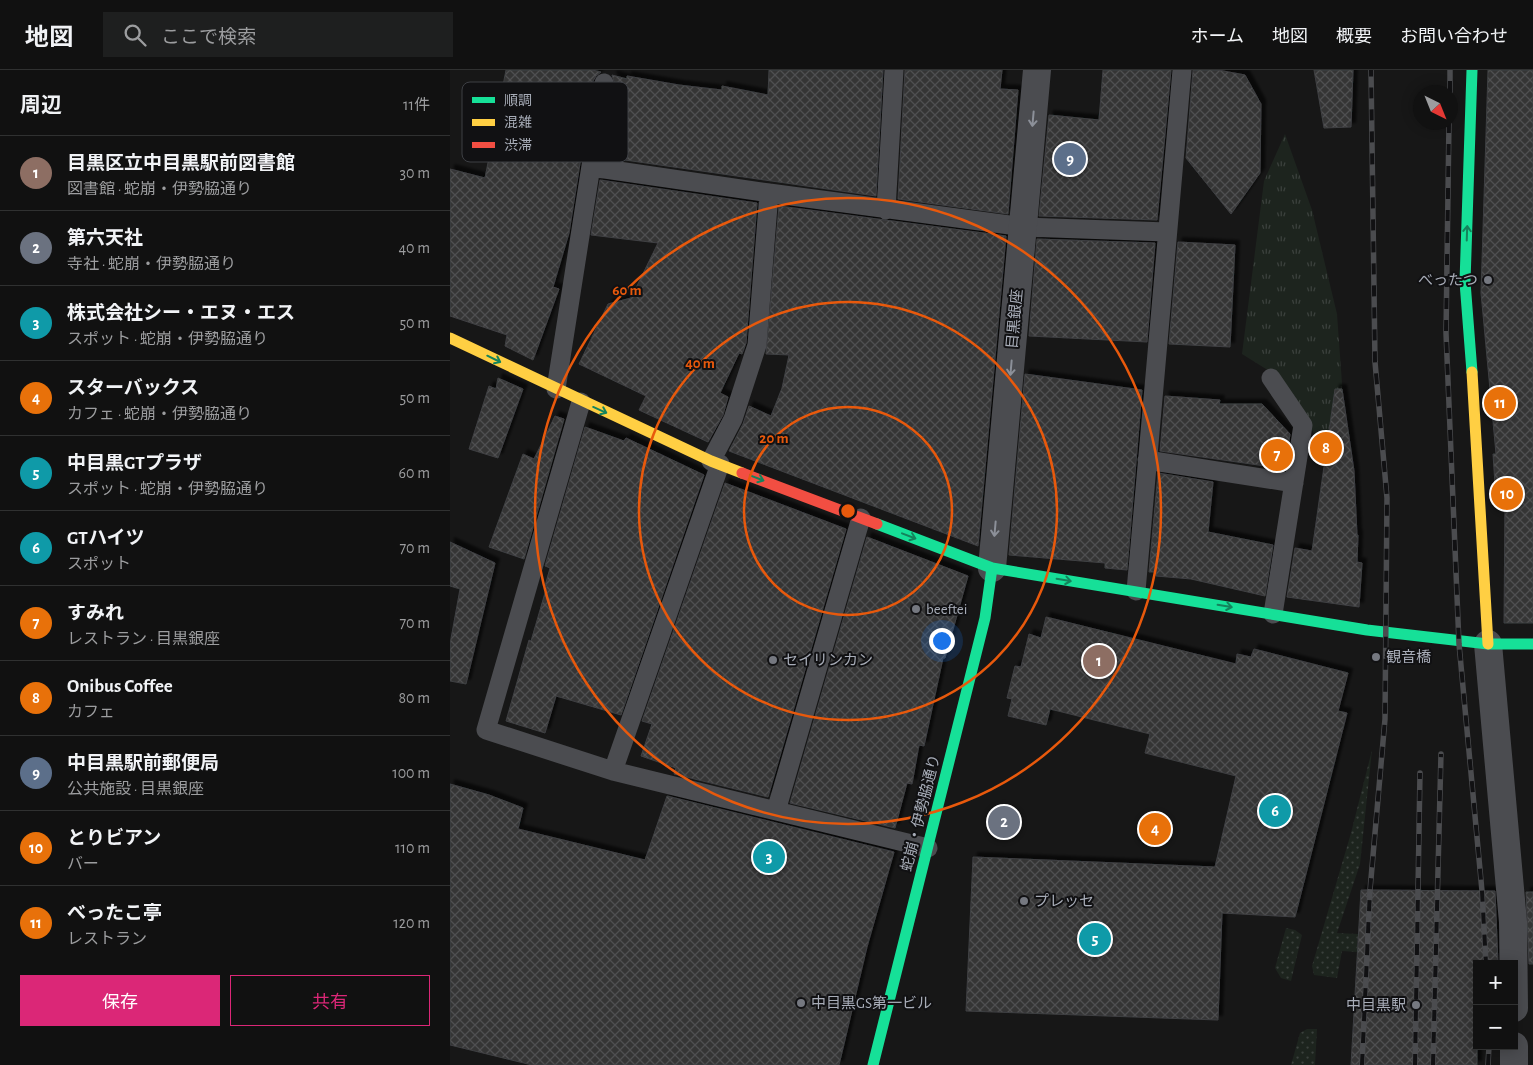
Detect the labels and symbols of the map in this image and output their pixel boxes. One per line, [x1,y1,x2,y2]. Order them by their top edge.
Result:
legend [462,82,628,162]
north arrow [1413,85,1458,130]
text: 順調 [504,94,532,108]
one-way arrow [1028,110,1038,126]
text: 混雑 [504,114,532,130]
text: 渋滞 [504,138,532,153]
pin: 9 [1054,140,1086,178]
one-way arrow [1462,225,1471,241]
place label: べったつ [1418,273,1478,288]
marker: べったつ [1482,274,1494,286]
text: 60 m [612,283,642,298]
street label: 目黒銀座 [1004,288,1025,350]
one-way arrow [486,355,501,364]
text: 40 m [685,356,715,371]
one-way arrow [1006,359,1015,375]
pin: 11 [1484,384,1516,422]
one-way arrow [592,406,607,416]
pin: 8 [1310,429,1342,467]
text: 20 m [759,431,789,446]
pin: 7 [1261,436,1293,474]
one-way arrow [749,474,764,483]
pin: 10 [1491,475,1523,513]
centre of rings [839,502,857,520]
one-way arrow [991,521,1000,537]
one-way arrow [901,532,916,541]
one-way arrow [1056,575,1072,585]
place label: beeftei [926,602,967,617]
one-way arrow [1216,602,1232,612]
marker: beeftei [910,603,922,615]
your location [929,628,955,654]
pin: 1 [1083,642,1115,680]
place label: 観音橋 [1386,649,1431,665]
marker: 観音橋 [1370,651,1382,663]
place label: セイリンカン [783,653,873,668]
marker: セイリンカン [767,654,779,666]
street label: 蛇崩・伊勢脇通り [898,753,943,873]
pin: 6 [1259,792,1291,830]
pin: 2 [988,803,1020,841]
pin: 4 [1139,810,1171,848]
pin: 3 [753,838,785,876]
place label: プレッセ [1034,893,1094,909]
marker: プレッセ [1018,895,1030,907]
pin: 5 [1079,920,1111,958]
place label: 中目黒GS第一ビル [811,995,932,1011]
marker: 中目黒GS第一ビル [795,997,807,1009]
place label: 中目黒駅 [1346,997,1406,1013]
marker: 中目黒駅 [1410,999,1422,1011]

